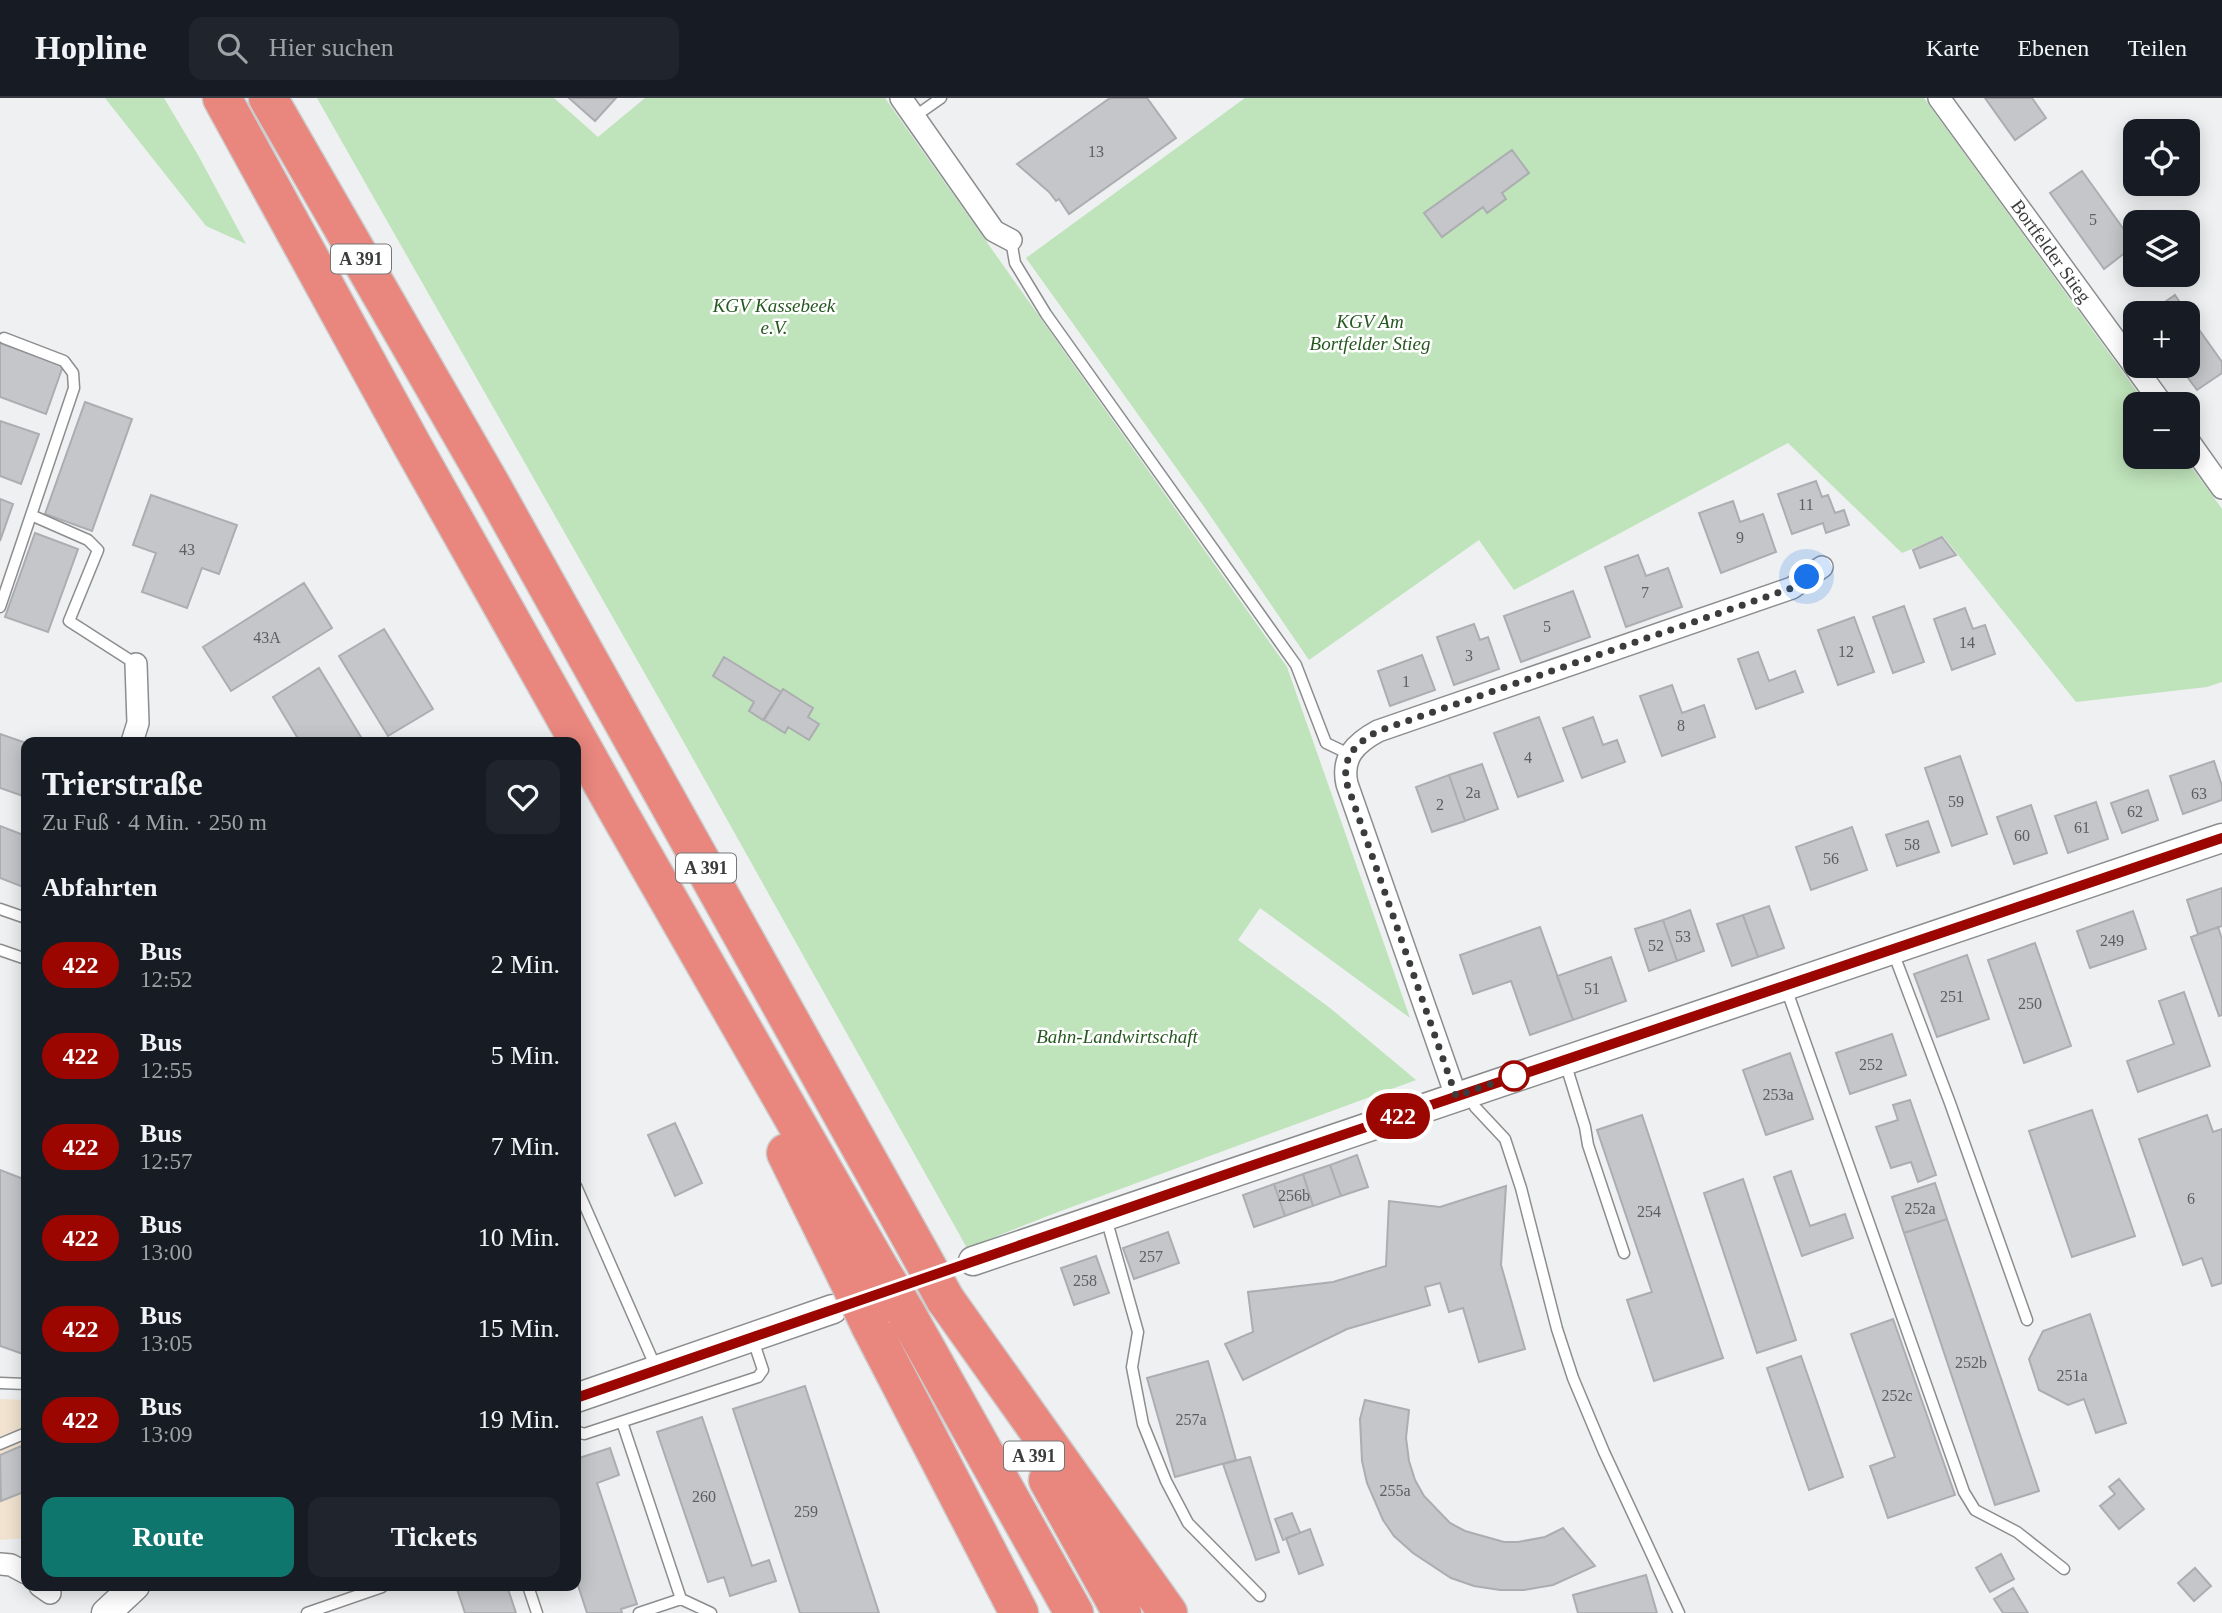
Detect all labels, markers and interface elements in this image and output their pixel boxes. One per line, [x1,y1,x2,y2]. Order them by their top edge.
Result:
search box [189,17,679,80]
icon: search [213,29,251,67]
text: Hopline [35,30,147,66]
text: Hier suchen [269,33,394,62]
text: Karte [1926,35,1979,61]
text: Ebenen [2017,35,2089,61]
text: Teilen [2127,35,2187,61]
map controls [2123,119,2200,469]
button: locate [2123,119,2200,196]
house number: 13 [1088,143,1104,160]
street label: Bortfelder Stieg [2007,196,2096,307]
button: layers [2123,210,2200,287]
house number: 5 [2089,211,2097,228]
road number: A 391 [331,244,391,274]
park label: KGV Kassebeek e.V. [712,295,836,338]
button: + [2123,301,2200,378]
park label: KGV Am Bortfelder Stieg [1310,311,1430,354]
button: − [2123,392,2200,469]
house number: 11 [1798,496,1814,513]
house number: 9 [1736,529,1744,546]
house number: 43 [179,541,195,558]
your location [1789,559,1824,594]
house number: 7 [1641,584,1649,601]
house number: 5 [1543,618,1551,635]
house number: 43A [253,629,281,646]
house number: 14 [1959,634,1975,651]
house number: 12 [1838,643,1854,660]
house number: 3 [1465,647,1473,664]
house number: 1 [1402,673,1410,690]
house number: 8 [1677,717,1685,734]
house number: 4 [1524,749,1532,766]
button: heart [486,760,560,834]
text: Trierstraße [42,766,203,802]
house number: 2a [1465,784,1481,801]
house number: 63 [2191,785,2207,802]
house number: 59 [1948,793,1964,810]
house number: 2 [1436,796,1444,813]
house number: 62 [2127,803,2143,820]
text: Zu Fuß · 4 Min. · 250 m [42,810,267,835]
house number: 61 [2074,819,2090,836]
house number: 60 [2014,827,2030,844]
house number: 58 [1904,836,1920,853]
house number: 56 [1823,850,1839,867]
road number: A 391 [676,854,736,882]
text: Abfahrten [42,873,158,902]
house number: 53 [1675,928,1691,945]
house number: 249 [2100,932,2124,949]
text: Bus [140,937,182,966]
house number: 52 [1648,937,1664,954]
text: 2 Min. [491,950,560,979]
text: 422 [63,952,99,978]
text: 12:52 [140,967,192,992]
house number: 51 [1584,980,1600,997]
house number: 251 [1940,988,1964,1005]
house number: 250 [2018,995,2042,1012]
park label: Bahn-Landwirtschaft [1036,1026,1198,1047]
text: Bus [140,1028,182,1057]
text: 5 Min. [491,1041,560,1070]
text: 422 [63,1043,99,1069]
house number: 252 [1859,1056,1883,1073]
text: 12:55 [140,1058,192,1083]
unlabelled marker [1499,1061,1529,1091]
house number: 253a [1762,1086,1794,1103]
line badge: 422 [1358,1093,1438,1139]
text: 422 [1380,1103,1416,1129]
text: Bus [140,1119,182,1148]
text: 7 Min. [491,1132,560,1161]
text: 422 [63,1134,99,1160]
text: 12:57 [140,1149,192,1174]
house number: 256b [1278,1187,1310,1204]
house number: 6 [2187,1190,2195,1207]
house number: 252a [1904,1200,1936,1217]
house number: 254 [1637,1203,1661,1220]
text: Bus [140,1210,182,1239]
text: 10 Min. [478,1223,560,1252]
text: 422 [63,1225,99,1251]
text: 13:00 [140,1240,192,1265]
house number: 257 [1139,1248,1163,1265]
house number: 258 [1073,1272,1097,1289]
text: Bus [140,1301,182,1330]
text: 15 Min. [478,1314,560,1343]
text: 422 [63,1316,99,1342]
text: 13:05 [140,1331,192,1356]
house number: 252b [1955,1354,1987,1371]
house number: 251a [2056,1367,2088,1384]
house number: 252c [1881,1387,1913,1404]
text: Bus [140,1392,182,1421]
text: 19 Min. [478,1405,560,1434]
text: 422 [63,1407,99,1433]
house number: 257a [1175,1411,1207,1428]
text: 13:09 [140,1422,192,1447]
road number: A 391 [1004,1442,1064,1470]
house number: 255a [1379,1482,1411,1499]
house number: 260 [692,1488,716,1505]
button: Route [42,1497,294,1577]
button: Tickets [308,1497,560,1577]
house number: 259 [794,1503,818,1520]

